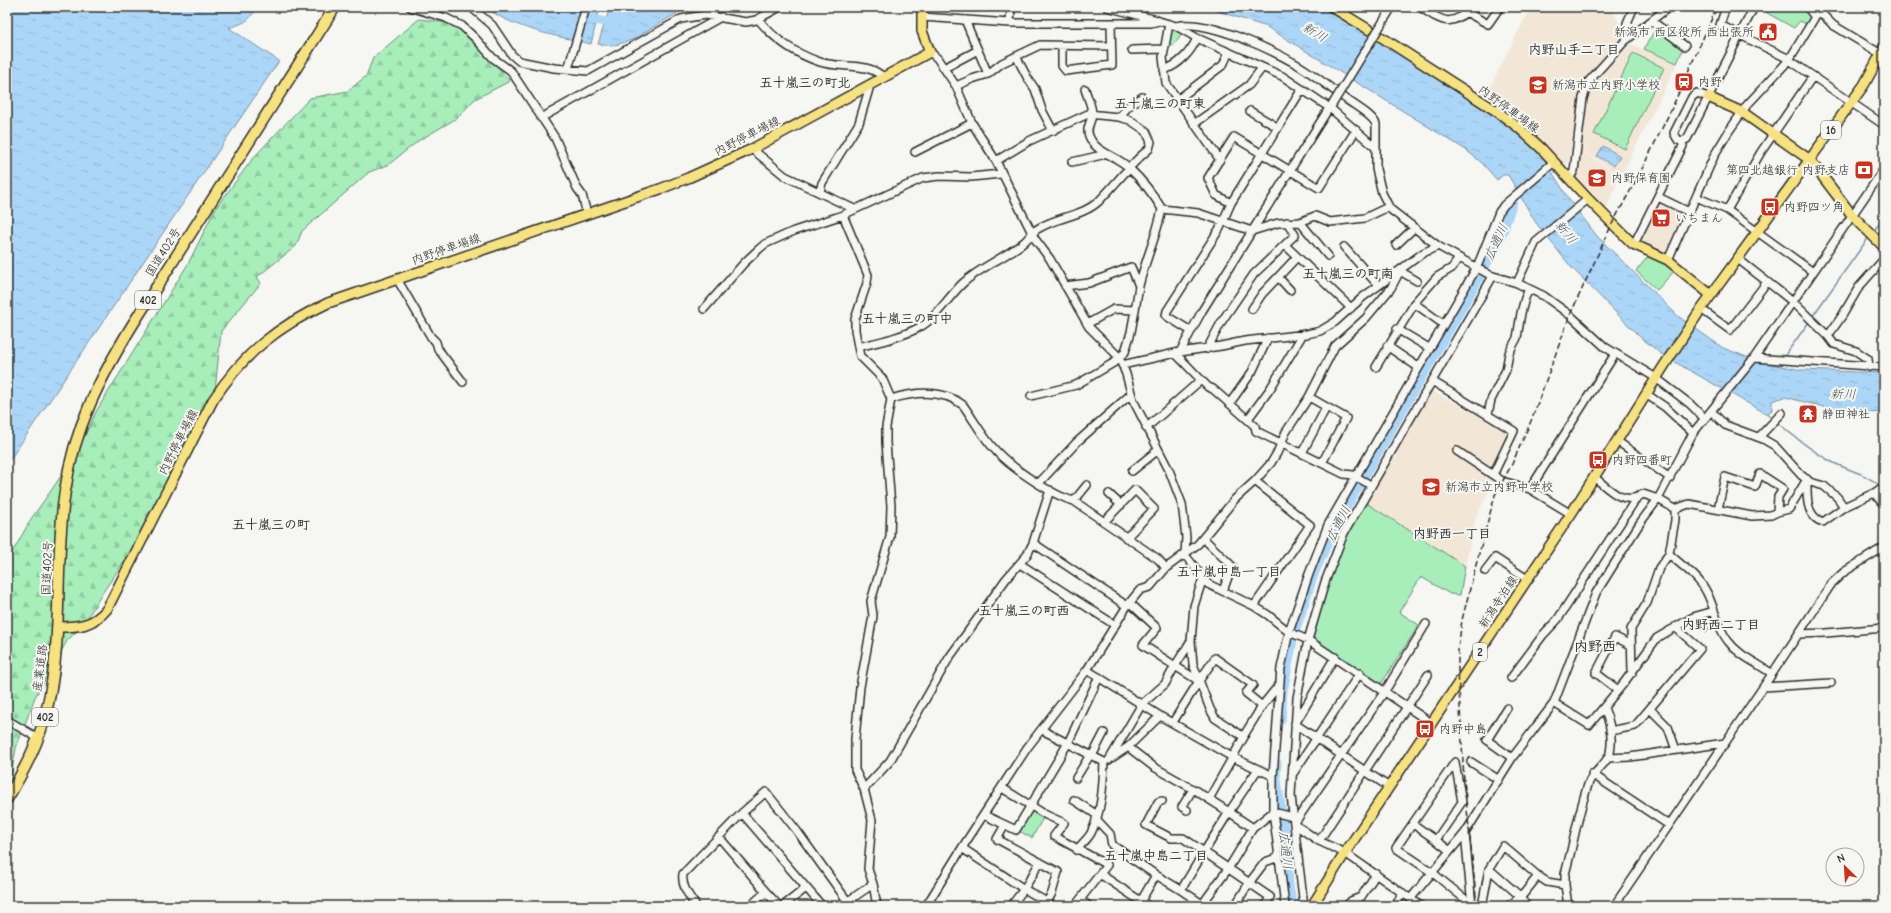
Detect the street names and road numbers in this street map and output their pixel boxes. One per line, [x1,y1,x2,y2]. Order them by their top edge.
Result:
street label: 内野停車場線 [1476,82,1542,136]
street label: 内野停車場線 [712,113,782,159]
road number: 16 [1821,121,1841,139]
street label: 国道402号 [142,225,184,279]
street label: 内野停車場線 [410,231,482,267]
road number: 402 [135,291,161,309]
street label: 内野停車場線 [155,407,201,477]
street label: 国道402号 [39,540,55,596]
street label: 新潟寺泊線 [1476,573,1520,631]
street label: 産業道路 [30,643,50,693]
road number: 2 [1473,643,1487,661]
road number: 402 [32,708,58,726]

